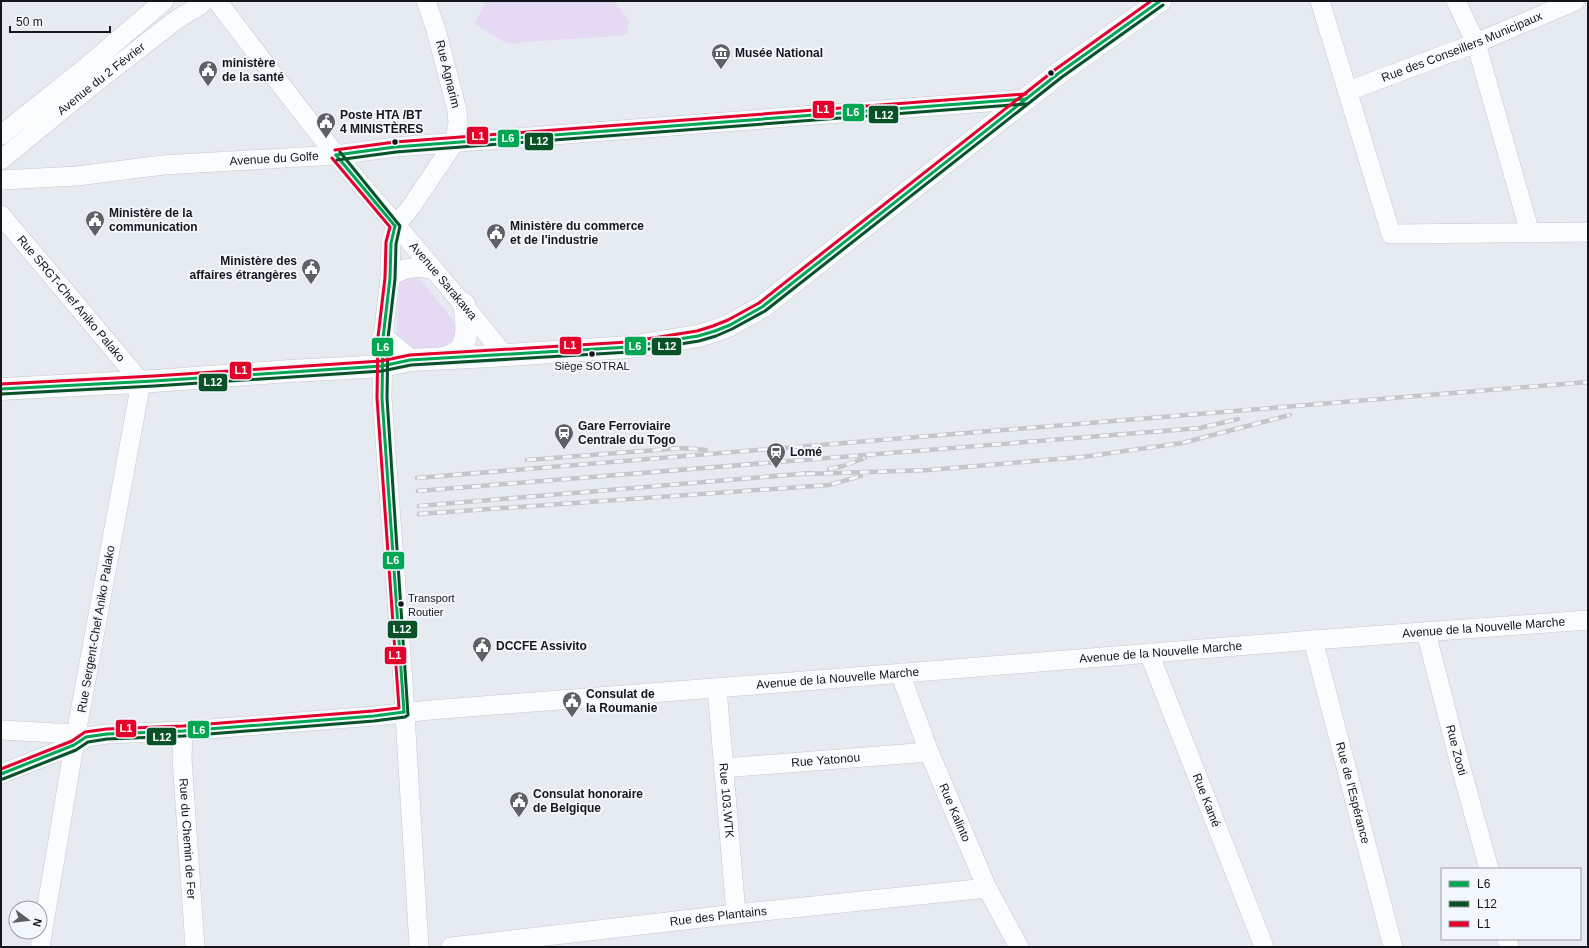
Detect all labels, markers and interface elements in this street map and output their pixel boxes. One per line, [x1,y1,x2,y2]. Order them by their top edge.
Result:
scale bar [10,8,110,34]
street label: Rue des Conseillers Municipaux [1379,9,1544,85]
text: 50 m [16,15,43,29]
street label: Rue Agnarim [433,39,463,109]
street label: Avenue du 2 Février [55,40,148,118]
museum icon: Musée National [710,42,732,70]
place label: Musée National [735,46,823,60]
place label: ministère de la santé [222,56,284,84]
public building icon: ministère de la santé [197,59,219,87]
unlabelled marker [1046,68,1056,78]
line badge: L1 [812,100,835,119]
text: L1 [817,103,829,115]
line badge: L6 [842,103,865,122]
line badge: L12 [868,105,899,124]
text: L6 [847,106,859,118]
place label: Poste HTA /BT 4 MINISTÈRES [340,108,423,136]
text: L12 [875,109,893,121]
public building icon: Poste HTA /BT 4 MINISTÈRES [315,111,337,139]
line badge: L1 [466,126,489,145]
line badge: L6 [497,129,520,148]
text: L1 [472,130,484,142]
text: L6 [502,132,514,144]
line badge: L12 [524,132,554,151]
text: L12 [530,135,548,147]
unlabelled marker [390,137,400,147]
street label: Avenue du Golfe [229,149,319,168]
place label: Ministère de la communication [109,206,198,234]
public building icon: Ministère de la communication [84,209,106,237]
place label: Ministère du commerce et de l'industrie [510,219,644,247]
public building icon: Ministère du commerce et de l'industrie [485,222,507,250]
street label: Rue SRGT-Chef Aniko Palako [14,233,128,365]
street label: Avenue Sarakawa [407,239,480,323]
place label: Ministère des affaires étrangères [190,254,297,282]
public building icon: Ministère des affaires étrangères [300,257,322,285]
line badge: L1 [559,336,582,355]
line badge: L6 [624,336,647,356]
line badge: L6 [371,337,394,357]
line badge: L12 [651,337,682,356]
text: L1 [564,339,576,351]
text: L6 [629,340,641,352]
text: L12 [658,340,676,352]
text: L6 [377,341,389,353]
marker: Siège SOTRAL [587,349,597,359]
place label: Siège SOTRAL [554,360,630,372]
line badge: L1 [229,361,252,380]
text: L1 [235,364,247,376]
line badge: L12 [198,373,228,392]
text: L12 [204,376,222,388]
place label: Gare Ferroviaire Centrale du Togo [578,419,676,447]
station icon: Gare Ferroviaire Centrale du Togo [553,422,575,450]
station icon: Lomé [765,441,787,469]
place label: Lomé [790,445,822,459]
street label: Rue Sergent-Chef Aniko Palako [74,544,118,714]
line badge: L6 [382,551,405,570]
text: L6 [387,554,399,566]
place label: Transport Routier [408,592,455,618]
marker: Transport Routier [396,599,406,609]
street label: Avenue de la Nouvelle Marche [1402,615,1566,641]
line badge: L12 [387,620,418,639]
text: L12 [393,623,411,635]
public building icon: DCCFE Assivito [471,635,493,663]
place label: DCCFE Assivito [496,639,587,653]
street label: Avenue de la Nouvelle Marche [1079,639,1243,666]
line badge: L1 [384,646,407,665]
text: L1 [389,649,401,661]
street label: Avenue de la Nouvelle Marche [756,665,920,692]
place label: Consulat de la Roumanie [586,687,658,715]
public building icon: Consulat de la Roumanie [561,690,583,718]
line badge: L1 [115,719,137,738]
line badge: L6 [187,720,210,739]
text: L1 [120,722,132,734]
street label: Rue Zooti [1443,723,1470,777]
text: L6 [193,724,205,736]
line badge: L12 [146,727,177,746]
text: L12 [153,731,171,743]
street label: Rue de l'Espérance [1333,741,1373,846]
street label: Rue Yatonou [791,750,861,770]
street label: Rue 103.WTK [716,762,737,839]
street label: Rue Kamé [1190,771,1224,829]
street label: Rue du Chemin de Fer [176,778,199,900]
street label: Rue Kalinto [936,781,974,844]
place label: Consulat honoraire de Belgique [533,787,643,815]
public building icon: Consulat honoraire de Belgique [508,790,530,818]
legend [1441,868,1581,940]
text: L6 [1477,877,1491,891]
text: L12 [1477,897,1497,911]
north arrow [8,900,48,940]
street label: Rue des Plantains [669,904,767,929]
text: N [31,917,44,928]
text: L1 [1477,917,1491,931]

